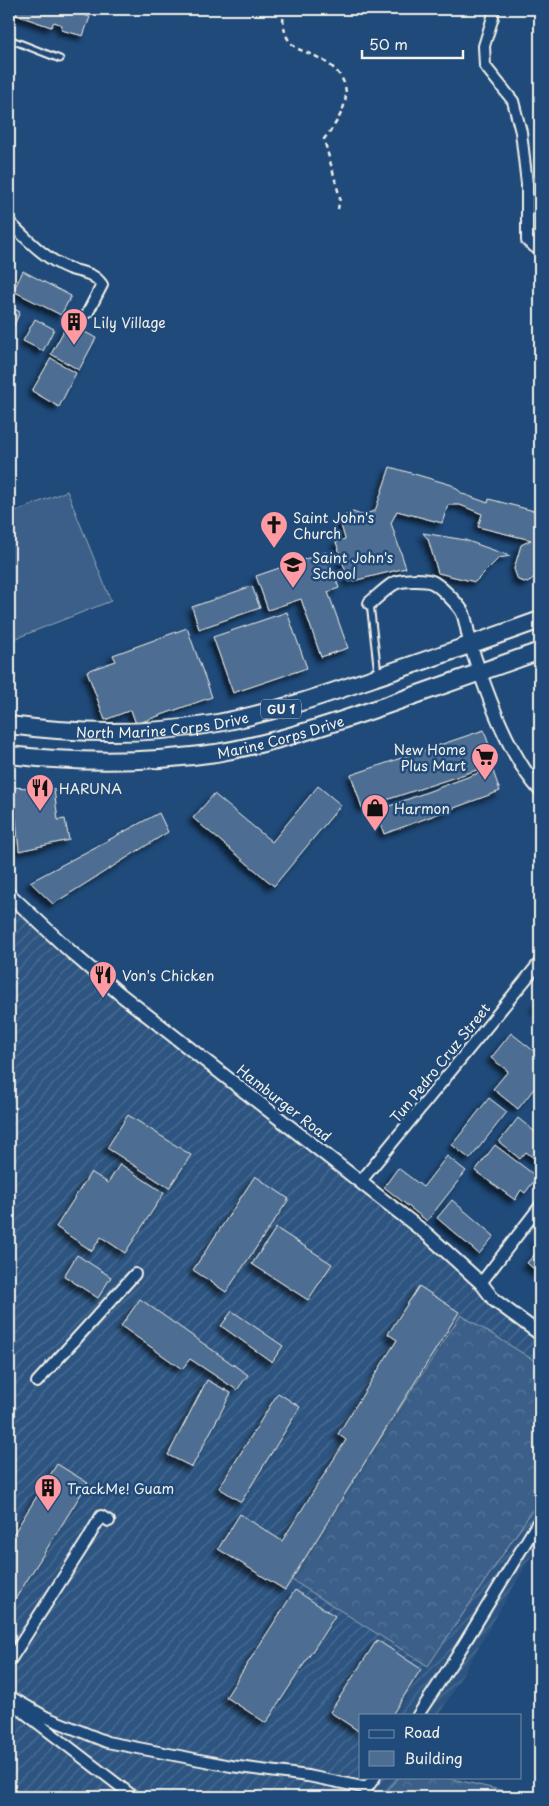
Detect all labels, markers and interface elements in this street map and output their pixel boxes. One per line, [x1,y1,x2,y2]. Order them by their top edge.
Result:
scale bar [362,28,463,60]
text: 50 m [369,32,408,55]
building icon: Lily Village [59,307,89,346]
place label: Lily Village [93,312,166,333]
place label: Saint John's Church [293,507,374,544]
church icon: Saint John's Church [259,510,289,549]
place label: Saint John's School [312,547,393,584]
school or university icon: Saint John's School [278,550,308,589]
road number: GU 1 [261,700,301,719]
street label: North Marine Corps Drive [76,706,250,743]
street label: Marine Corps Drive [215,710,347,763]
place label: New Home Plus Mart [393,739,466,776]
supermarket icon: New Home Plus Mart [470,742,500,781]
restaurant icon: HARUNA [25,773,55,812]
place label: HARUNA [59,778,122,799]
shop icon: Harmon [360,793,390,832]
place label: Harmon [394,798,450,819]
restaurant icon: Von's Chicken [88,960,118,999]
place label: Von's Chicken [122,965,214,986]
street label: Tun Pedro Cruz Street [385,998,495,1127]
street label: Hamburger Road [232,1059,336,1147]
building icon: TrackMe! Guam [33,1473,63,1512]
place label: TrackMe! Guam [67,1478,174,1499]
legend [359,1714,522,1778]
text: Road [404,1720,440,1743]
text: Building [404,1746,463,1769]

